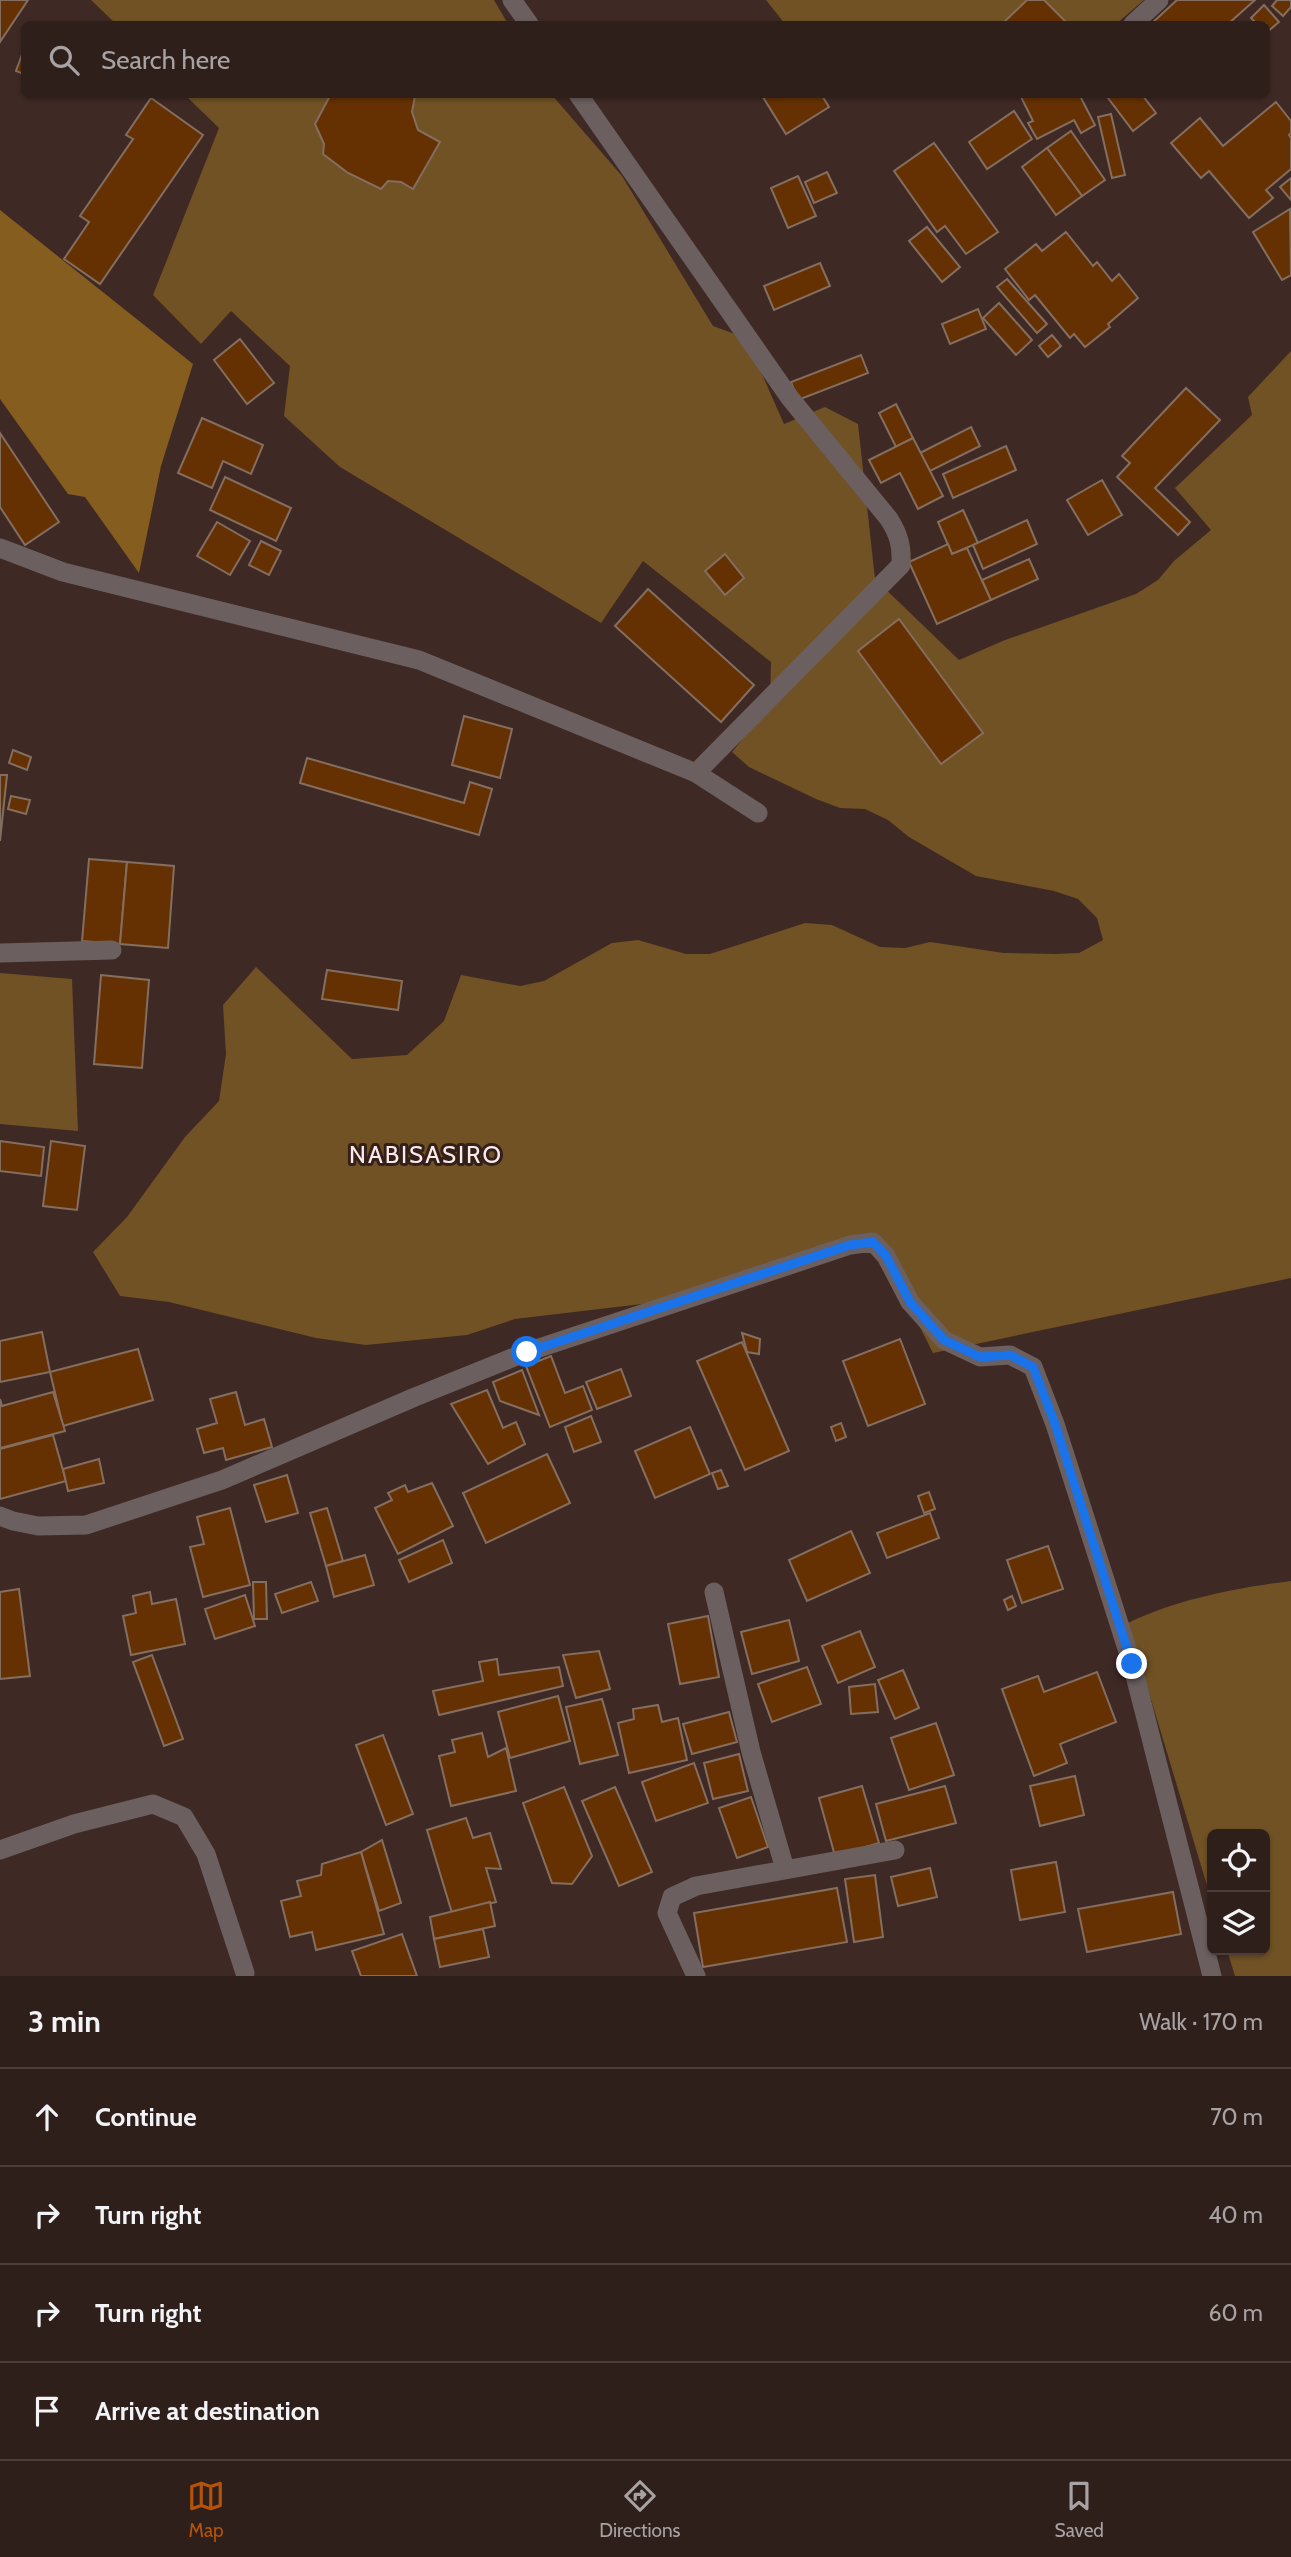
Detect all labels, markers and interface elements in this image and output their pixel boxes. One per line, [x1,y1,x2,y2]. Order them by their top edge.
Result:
search box [21,21,1270,98]
icon: search [45,41,83,79]
text: Search here [101,44,230,76]
district label: NABISASIRO [349,1140,503,1169]
route start [511,1336,542,1367]
route end [1116,1648,1147,1679]
map controls [1207,1829,1270,1955]
button: locate [1207,1829,1270,1892]
button: layers [1207,1892,1270,1955]
text: 3 min [28,2003,101,2040]
text: Walk · 170 m [1139,2008,1263,2036]
icon: ahead [28,2098,66,2136]
text: Continue [95,2101,197,2133]
text: 70 m [1210,2103,1263,2131]
icon: right [28,2196,66,2234]
text: Turn right [95,2199,201,2231]
text: 40 m [1208,2201,1263,2229]
icon: right [28,2294,66,2332]
text: Turn right [95,2297,201,2329]
text: 60 m [1209,2299,1263,2327]
icon: arrive [28,2392,66,2430]
text: Arrive at destination [95,2395,320,2427]
tab: Map [187,2477,225,2542]
tab: Directions [599,2477,680,2542]
tab: Saved [1055,2477,1104,2542]

